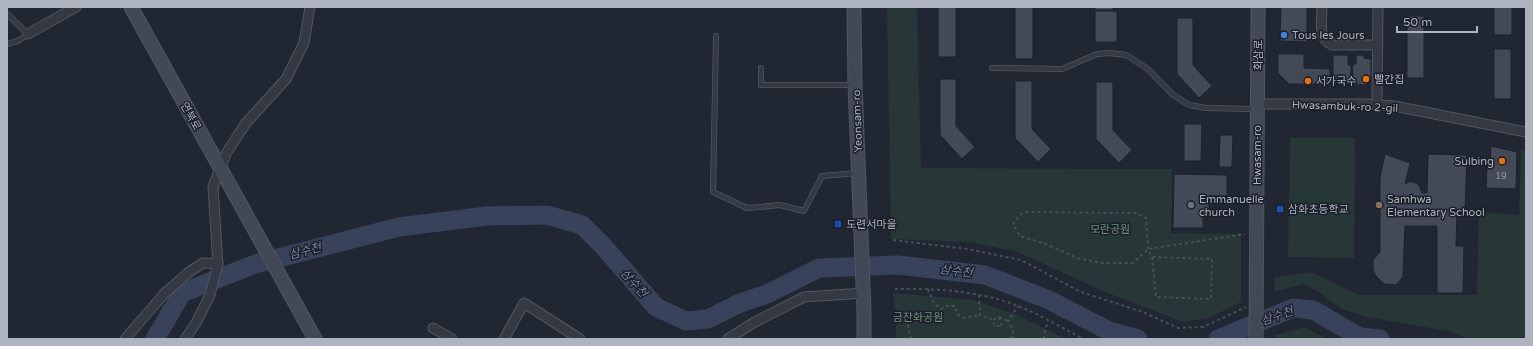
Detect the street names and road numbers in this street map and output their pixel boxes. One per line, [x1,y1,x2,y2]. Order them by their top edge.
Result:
street label: 화삼로 [1252,40,1265,70]
street label: Yeonsam-ro [850,89,865,152]
street label: Hwasambuk-ro 2-gil [1292,98,1398,115]
street label: 연북로 [178,100,204,133]
street label: Hwasam-ro [1251,125,1264,185]

